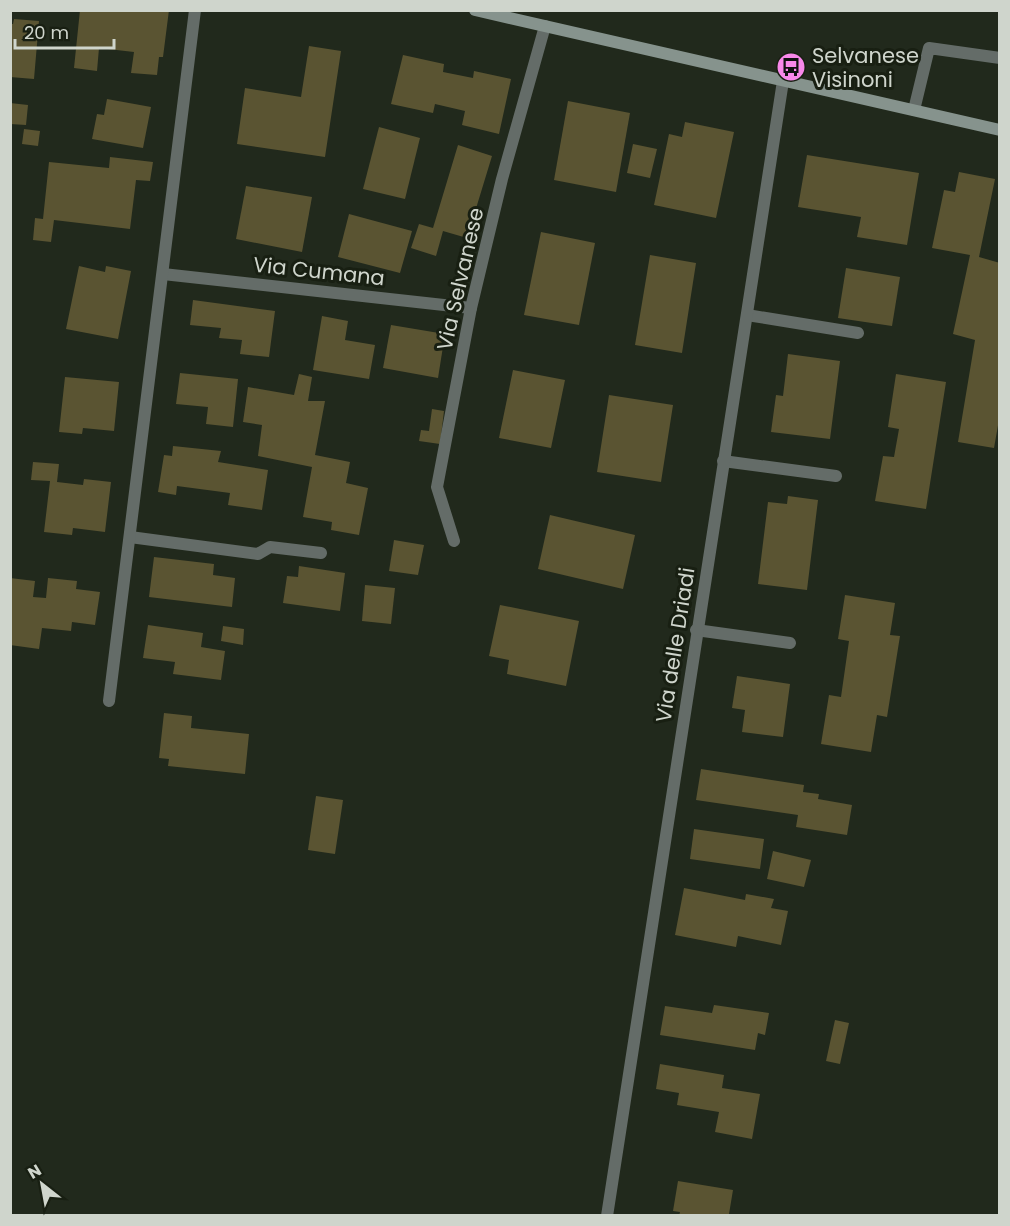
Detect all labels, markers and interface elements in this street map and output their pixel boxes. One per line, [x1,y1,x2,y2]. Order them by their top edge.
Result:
scale bar [15,12,114,50]
text: 20 m [24,20,69,45]
place label: Selvanese Visinoni [812,41,919,94]
bus stop icon: Selvanese Visinoni [775,51,807,83]
street label: Via Selvanese [429,205,491,353]
street label: Via Cumana [252,250,386,292]
street label: Via delle Driadi [648,565,702,725]
north arrow [12,1154,72,1214]
text: N [23,1159,46,1185]

